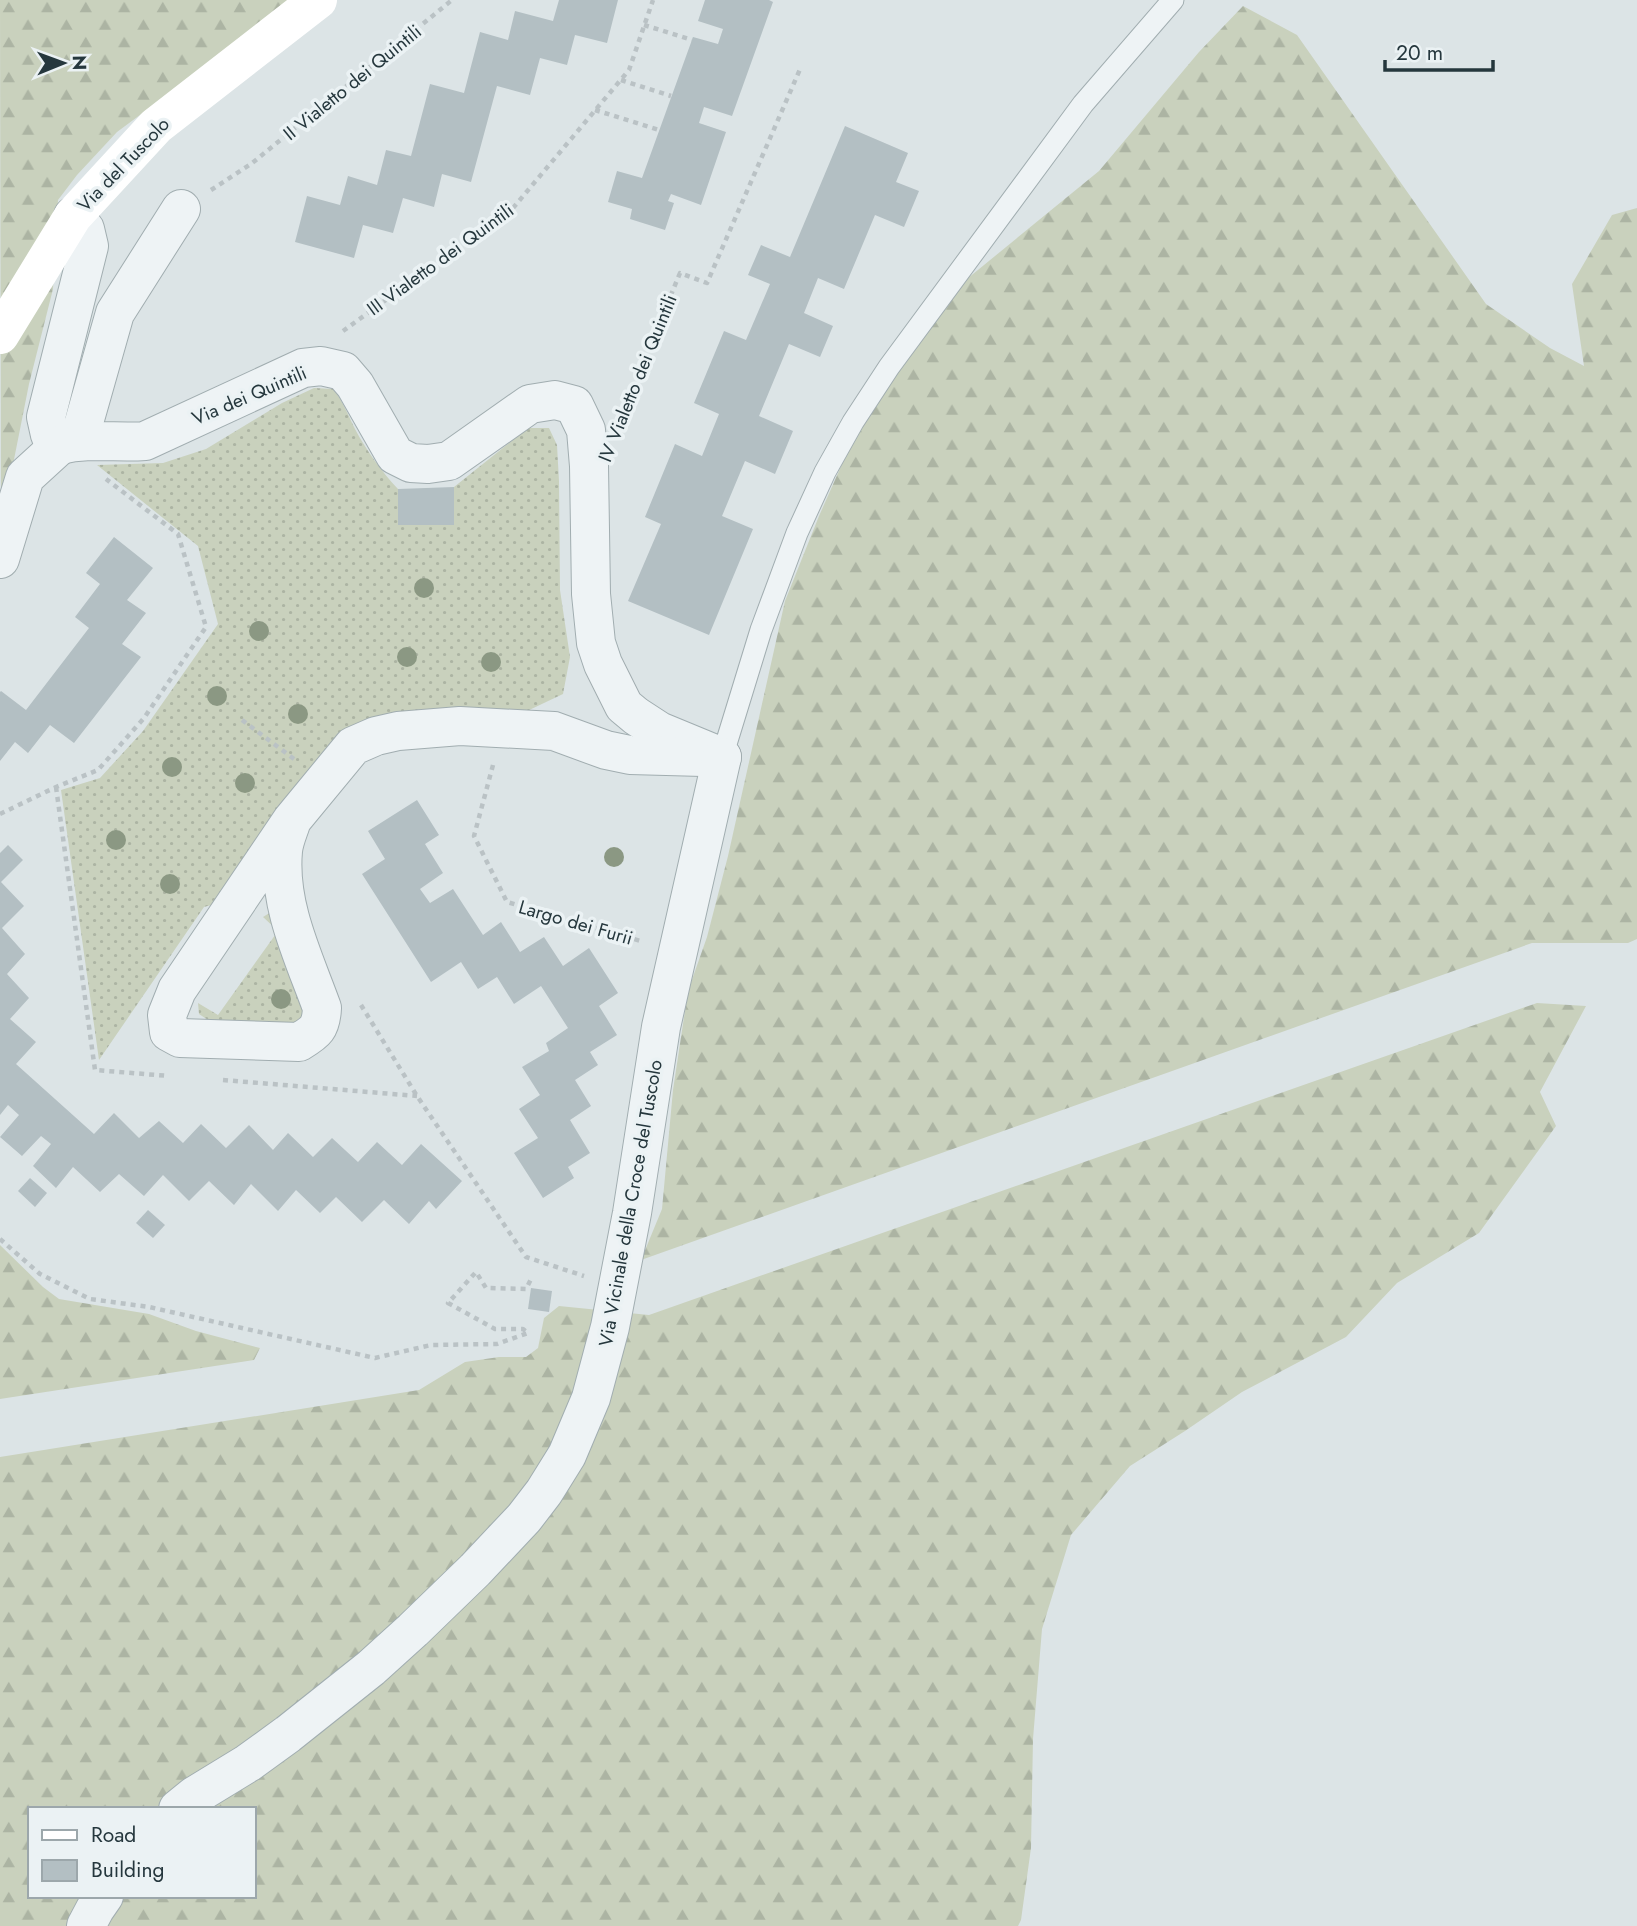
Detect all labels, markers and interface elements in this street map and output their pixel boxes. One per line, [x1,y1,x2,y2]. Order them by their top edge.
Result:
street label: II Vialetto dei Quintili [277,18,427,147]
north arrow [28,28,98,98]
scale bar [1385,28,1494,72]
text: 20 m [1396,38,1443,68]
text: N [66,55,93,70]
street label: Via del Tuscolo [71,111,175,218]
street label: III Vialetto dei Quintili [361,197,519,322]
street label: IV Vialetto dei Quintili [591,290,683,466]
street label: Via dei Quintili [188,359,311,432]
street label: Largo dei Furii [516,893,636,952]
street label: Via Vicinale della Croce del Tuscolo [592,1057,669,1349]
legend [28,1807,256,1898]
text: Road [91,1820,136,1850]
text: Building [91,1855,164,1885]

